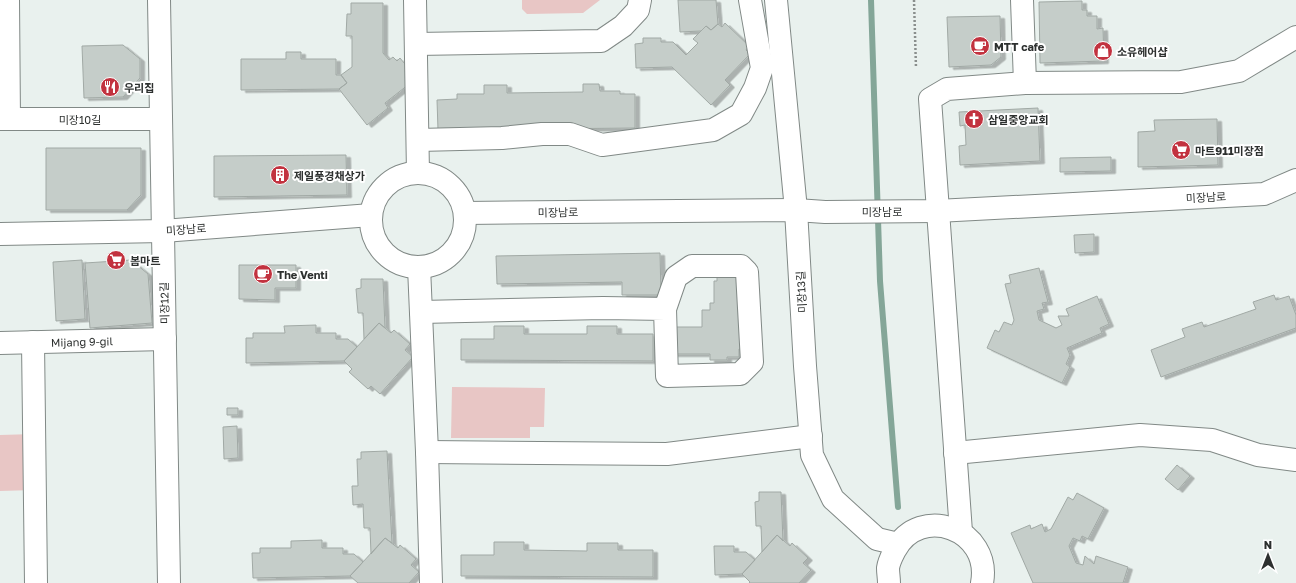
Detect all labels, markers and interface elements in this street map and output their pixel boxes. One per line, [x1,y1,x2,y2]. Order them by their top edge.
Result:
cafe icon: MTT cafe [969,35,991,57]
place label: MTT cafe [994,40,1045,53]
shop icon: 소유헤어샵 [1092,40,1114,62]
place label: 소유헤어샵 [1117,45,1168,58]
restaurant icon: 우리집 [99,76,121,98]
place label: 우리집 [124,81,154,94]
church icon: 삼일중앙교회 [963,108,985,130]
street label: 미장10길 [59,113,101,126]
place label: 삼일중앙교회 [988,113,1049,126]
supermarket icon: 마트911미장점 [1170,139,1192,161]
place label: 마트911미장점 [1195,144,1264,157]
building icon: 제일풍경채상가 [269,164,291,186]
place label: 제일풍경채상가 [294,169,365,182]
street label: 미장남로 [1185,189,1227,205]
street label: 미장남로 [538,205,578,219]
street label: 미장남로 [862,205,902,218]
street label: 미장남로 [165,221,207,237]
supermarket icon: 봄마트 [105,249,127,271]
place label: 봄마트 [130,254,160,267]
cafe icon: The Venti [252,263,274,285]
place label: The Venti [277,268,328,281]
street label: 미장13길 [793,271,809,313]
street label: 미장12길 [157,282,171,324]
street label: Mijang 9-gil [51,334,114,348]
north arrow [1248,535,1288,575]
text: N [1264,538,1272,551]

